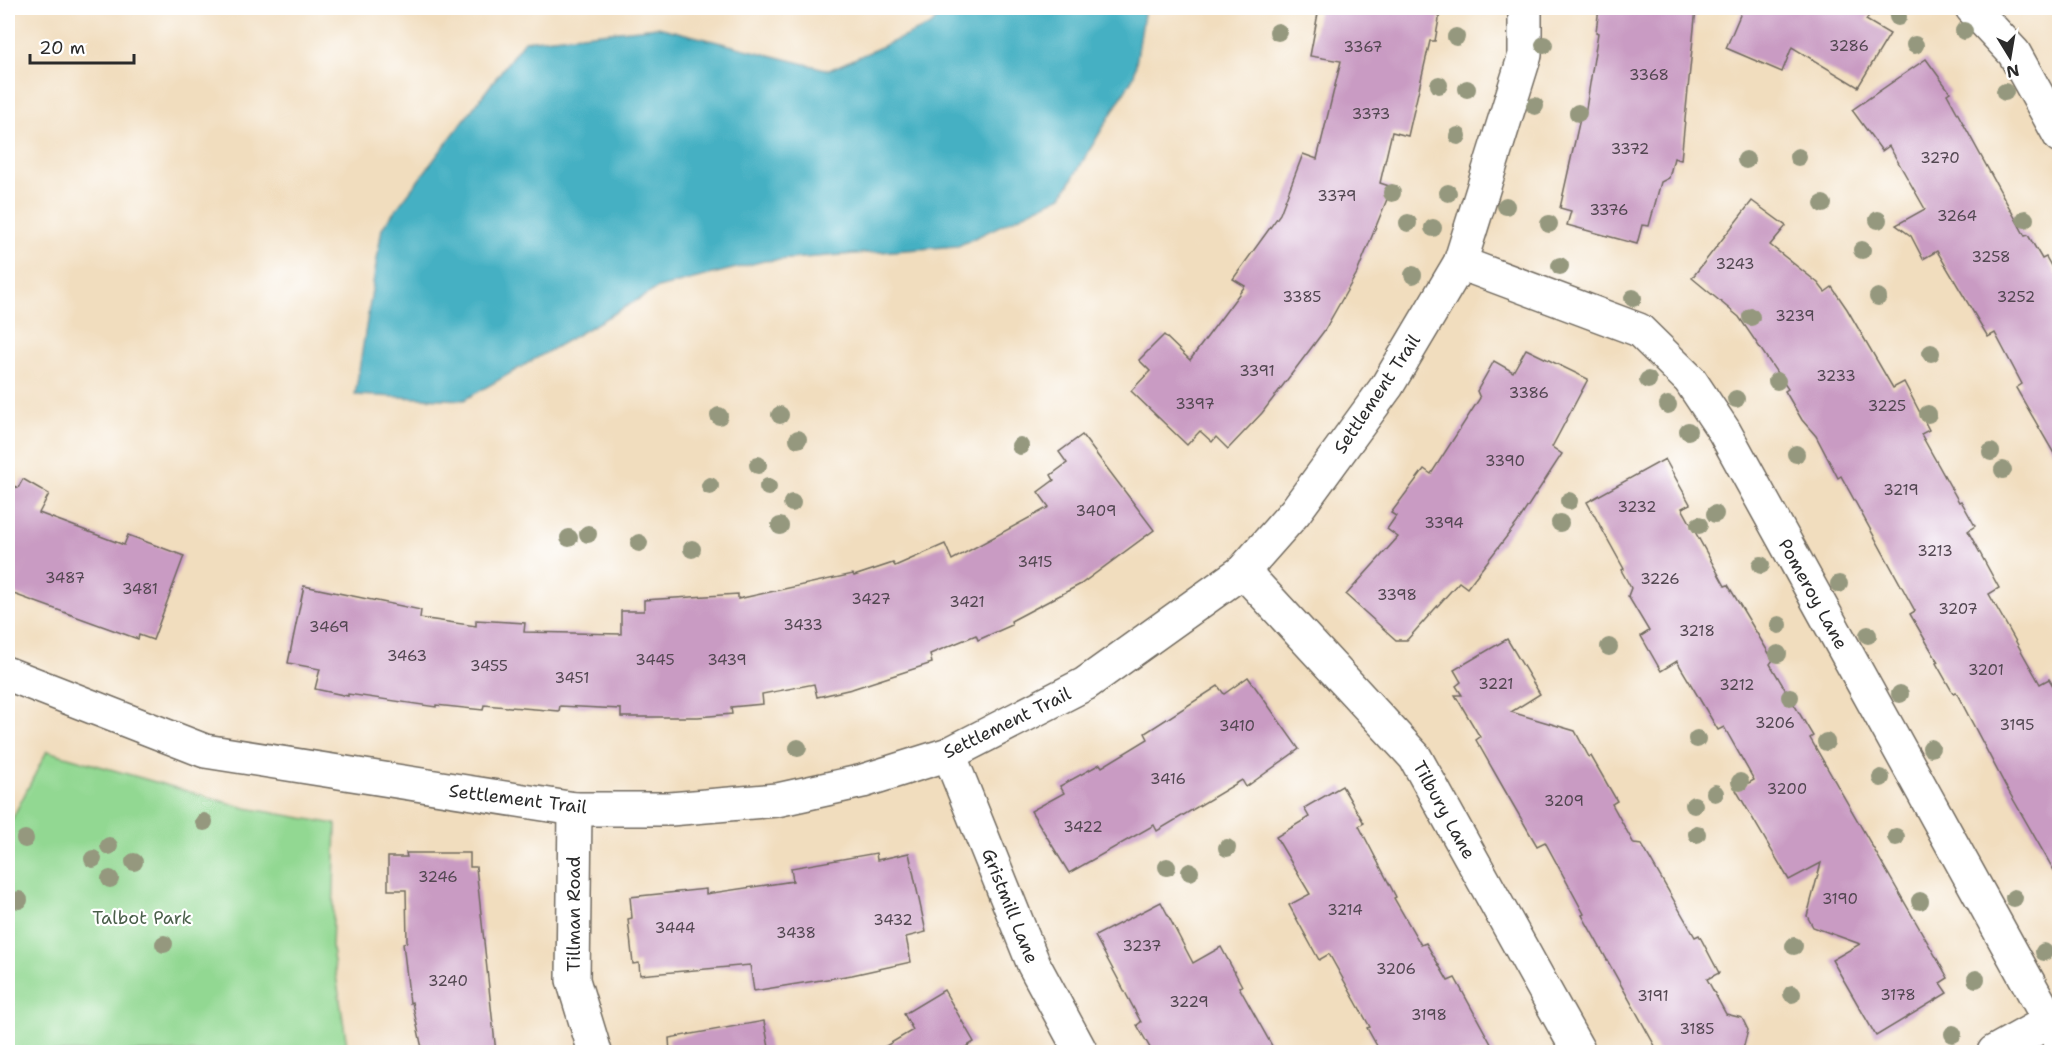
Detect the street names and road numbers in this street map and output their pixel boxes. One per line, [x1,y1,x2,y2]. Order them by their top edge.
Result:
street label: Settlement Trail [1328,329,1426,458]
street label: Pomeroy Lane [1773,534,1853,654]
street label: Settlement Trail [939,682,1075,764]
street label: Tilbury Lane [1407,757,1481,863]
street label: Settlement Trail [448,779,589,819]
street label: Gristmill Lane [976,845,1044,967]
street label: Tillman Road [562,856,586,972]

